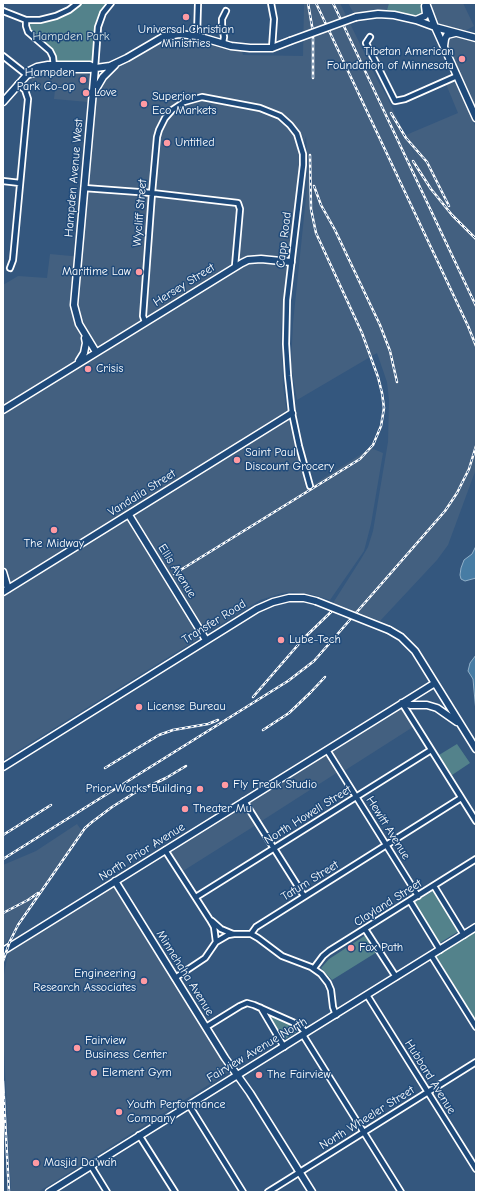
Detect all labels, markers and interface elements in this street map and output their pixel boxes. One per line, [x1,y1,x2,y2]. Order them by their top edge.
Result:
marker: Universal Christian Ministries [181,12,191,22]
place label: Universal Christian Ministries [138,23,234,51]
park label: Hampden Park [32,30,110,44]
place label: Tibetan American Foundation of Minnesota [327,45,454,73]
marker: Tibetan American Foundation of Minnesota [457,54,467,64]
place label: Hampden Park Co-op [17,66,75,94]
marker: Hampden Park Co-op [78,75,88,85]
place label: Love [94,86,117,100]
marker: Love [81,88,91,98]
place label: Superior Eco Markets [152,90,216,118]
marker: Superior Eco Markets [139,99,149,109]
street label: Hampden Avenue West [62,118,86,238]
place label: Untitled [175,136,215,150]
marker: Untitled [162,138,172,148]
street label: Wycliff Street [130,179,150,247]
street label: Capp Road [273,211,295,269]
street label: Hersey Street [151,260,217,310]
place label: Maritime Law [62,265,131,279]
marker: Maritime Law [134,267,144,277]
place label: Crisis [96,362,124,376]
marker: Crisis [83,364,93,374]
place label: Saint Paul Discount Grocery [245,446,334,474]
marker: Saint Paul Discount Grocery [232,455,242,465]
street label: Vandalia Street [106,467,178,519]
marker: The Midway [49,525,59,535]
place label: The Midway [24,537,84,551]
street label: Ellis Avenue [155,541,199,601]
street label: Transfer Road [179,597,249,647]
place label: Lube-Tech [289,633,341,647]
marker: Lube-Tech [276,635,286,645]
place label: License Bureau [147,700,226,714]
marker: License Bureau [134,702,144,712]
place label: Fly Freak Studio [233,778,317,792]
marker: Fly Freak Studio [220,780,230,790]
place label: Prior Works Building [86,782,192,796]
street label: North Howell Street [262,782,354,848]
marker: Prior Works Building [195,784,205,794]
street label: Hewitt Avenue [363,794,413,862]
place label: Theater Mu [193,802,252,816]
marker: Theater Mu [180,804,190,814]
street label: North Prior Avenue [96,820,188,884]
street label: Tatum Street [279,858,341,904]
street label: Clayland Street [351,876,425,930]
street label: Minnehaha Avenue [153,928,217,1018]
place label: Fox Path [359,941,403,955]
marker: Fox Path [346,943,356,953]
place label: Engineering Research Associates [33,967,136,995]
marker: Engineering Research Associates [139,976,149,986]
street label: Fairview Avenue North [204,1014,310,1086]
place label: Fairview Business Center [85,1034,167,1062]
street label: Hubbard Avenue [401,1037,459,1117]
marker: Fairview Business Center [72,1043,82,1053]
place label: Element Gym [102,1066,172,1080]
marker: Element Gym [89,1068,99,1078]
place label: The Fairview [267,1068,331,1082]
marker: The Fairview [254,1070,264,1080]
street label: North Wheeler Street [317,1083,417,1153]
place label: Youth Performance Company [127,1098,226,1126]
marker: Youth Performance Company [114,1107,124,1117]
place label: Masjid Da'wah [44,1156,117,1170]
marker: Masjid Da'wah [31,1158,41,1168]

